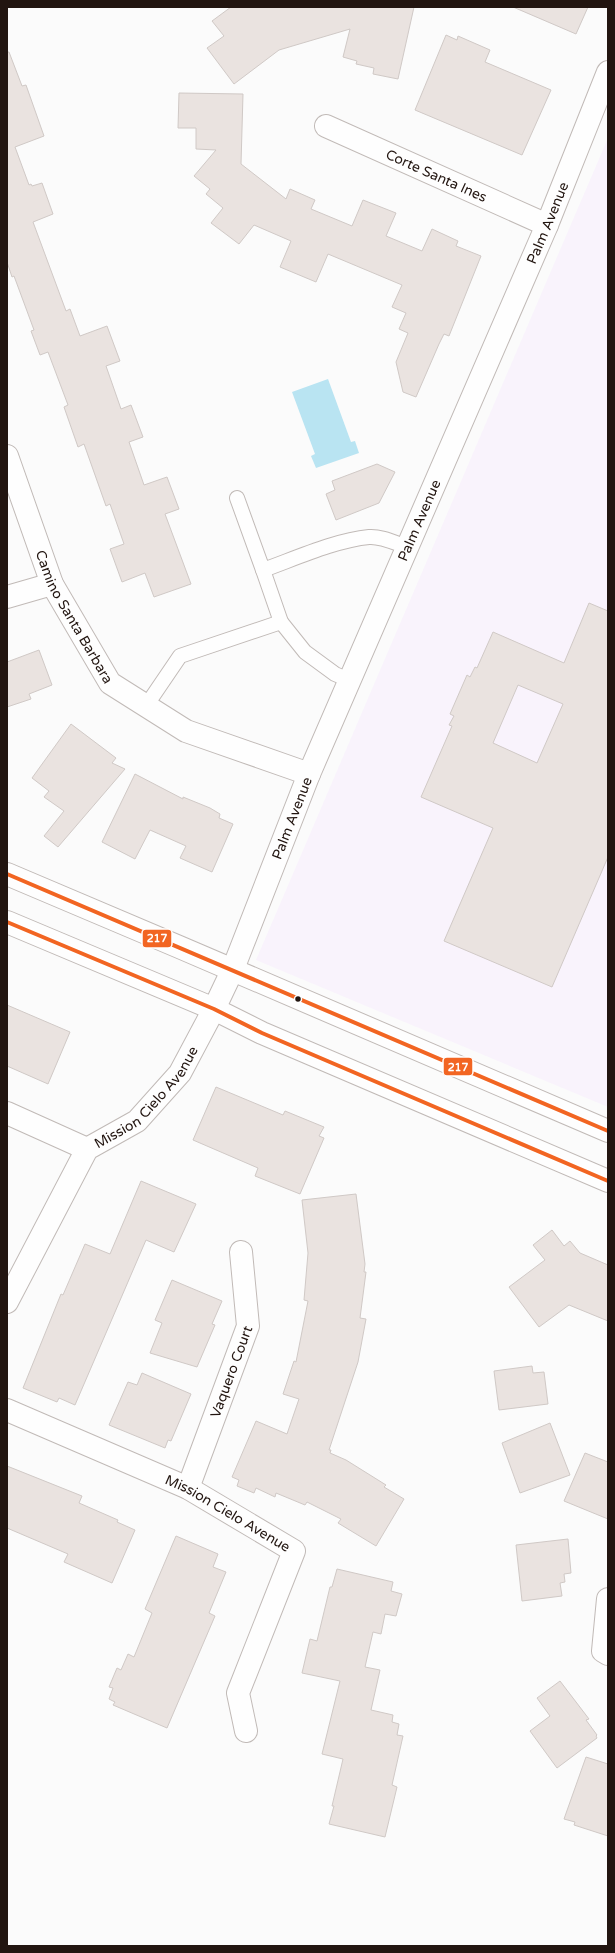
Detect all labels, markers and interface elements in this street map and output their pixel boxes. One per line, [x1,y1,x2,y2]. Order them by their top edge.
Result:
street label: Corte Santa Ines [383,146,490,206]
street label: Palm Avenue [523,179,572,267]
street label: Palm Avenue [394,477,445,564]
street label: Camino Santa Barbara [32,548,117,687]
street label: Palm Avenue [269,775,316,862]
line badge: 217 [142,929,172,948]
text: 217 [147,932,167,945]
unlabelled marker [293,994,303,1004]
street label: Mission Cielo Avenue [91,1043,202,1152]
line badge: 217 [443,1057,473,1076]
text: 217 [448,1061,468,1074]
street label: Vaquero Court [207,1323,257,1420]
street label: Mission Cielo Avenue [163,1471,293,1556]

